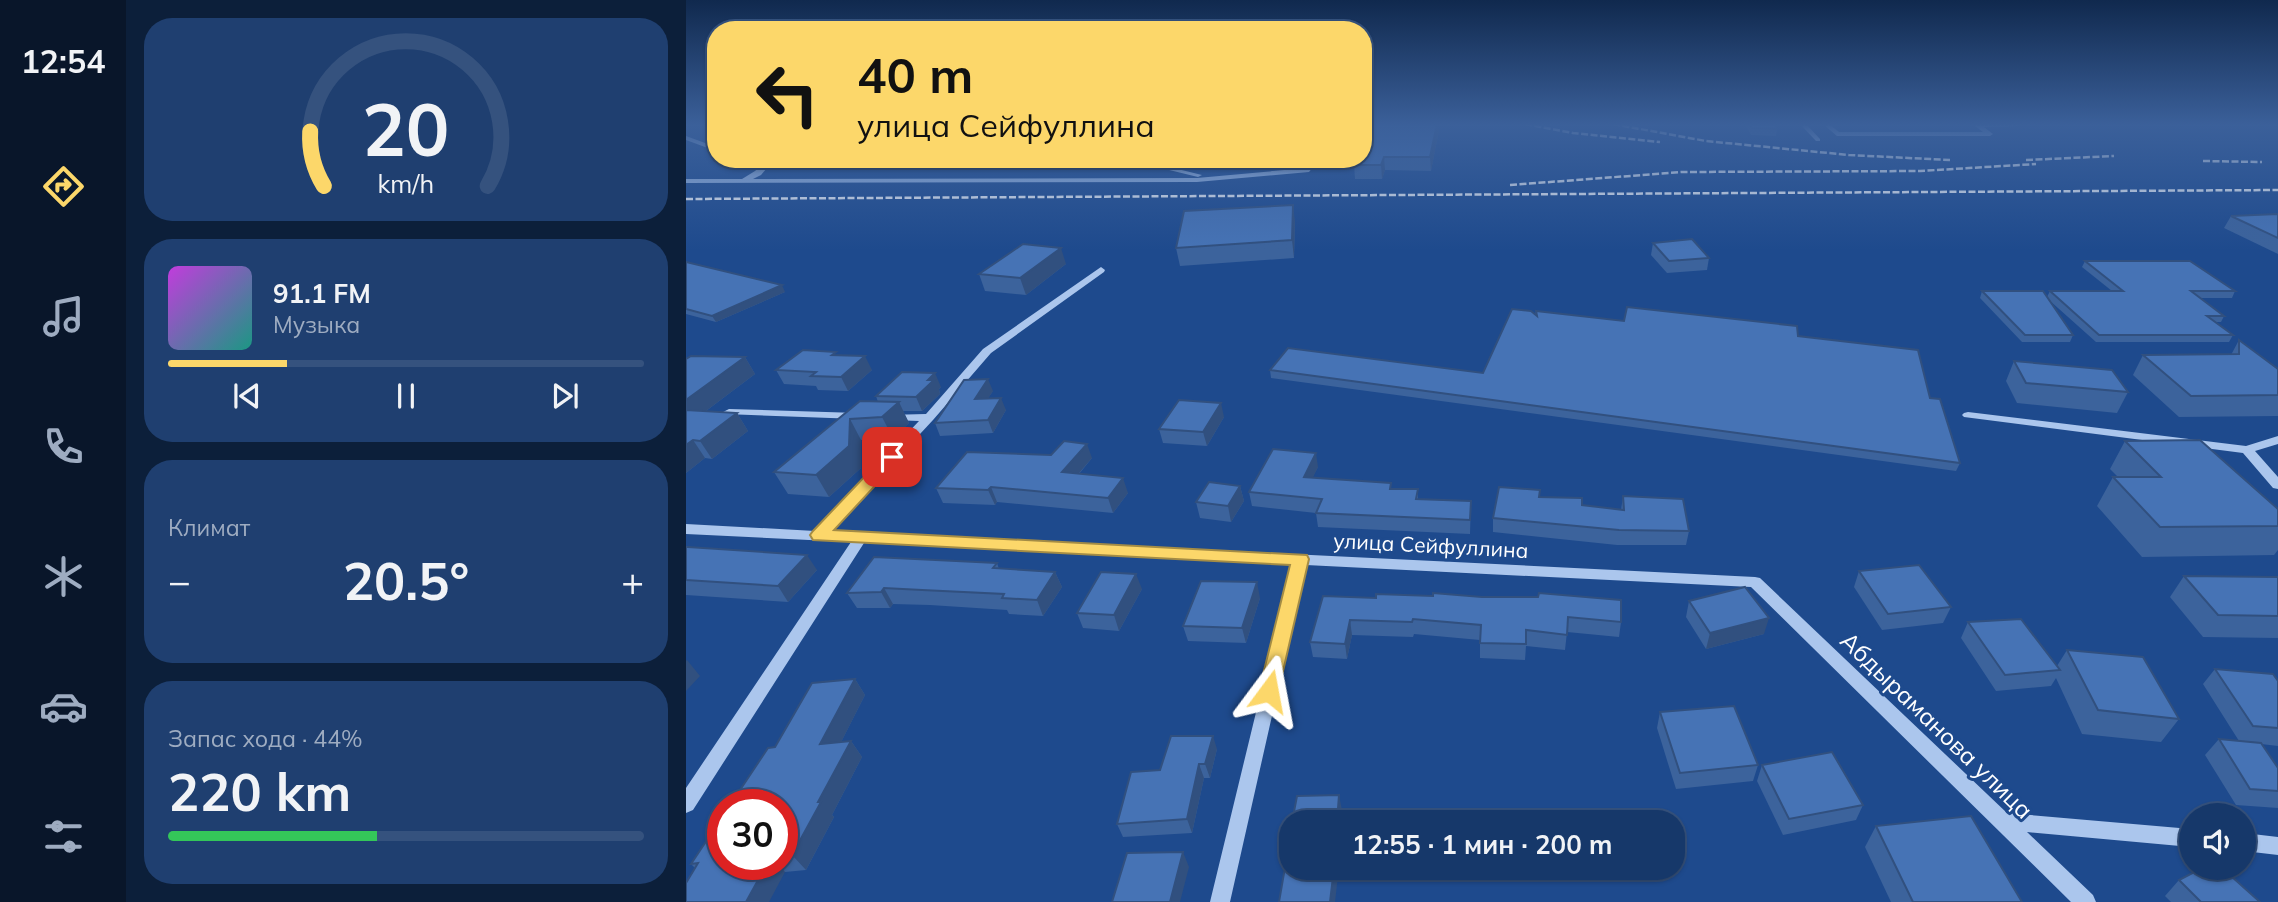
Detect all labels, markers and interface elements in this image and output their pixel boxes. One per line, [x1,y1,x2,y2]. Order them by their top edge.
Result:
text: 12:54 [21,41,105,81]
text: 40 m [857,44,973,105]
icon: left [742,49,833,140]
text: 20 [362,83,450,174]
text: улица Сейфуллина [857,105,1155,145]
icon: directions [39,162,88,211]
text: km/h [378,167,434,198]
text: 91.1 FM [273,277,371,310]
icon: music [39,292,88,341]
text: Музыка [273,310,360,339]
icon: previous [228,377,266,415]
icon: pause [387,377,425,415]
icon: next [546,377,584,415]
icon: phone [39,422,88,471]
pin [862,427,922,487]
icon: arrive [873,438,911,476]
text: Климат [168,513,250,542]
street label: улица Сейфуллина [1333,527,1529,563]
text: 20.5° [343,548,469,613]
icon: climate [39,552,88,601]
text: − [168,557,191,605]
text: + [621,557,644,605]
street label: Абдыраманова улица [1834,625,2040,825]
position arrow [1232,654,1306,728]
icon: car [39,682,88,731]
text: Запас хода · 44% [168,724,363,753]
text: 220 km [168,759,351,824]
speed limit sign: 30 [707,789,798,880]
map controls [2179,803,2256,880]
button: sound [2179,803,2256,880]
icon: filters [39,812,88,861]
text: 12:55 · 1 мин · 200 m [1352,828,1612,861]

